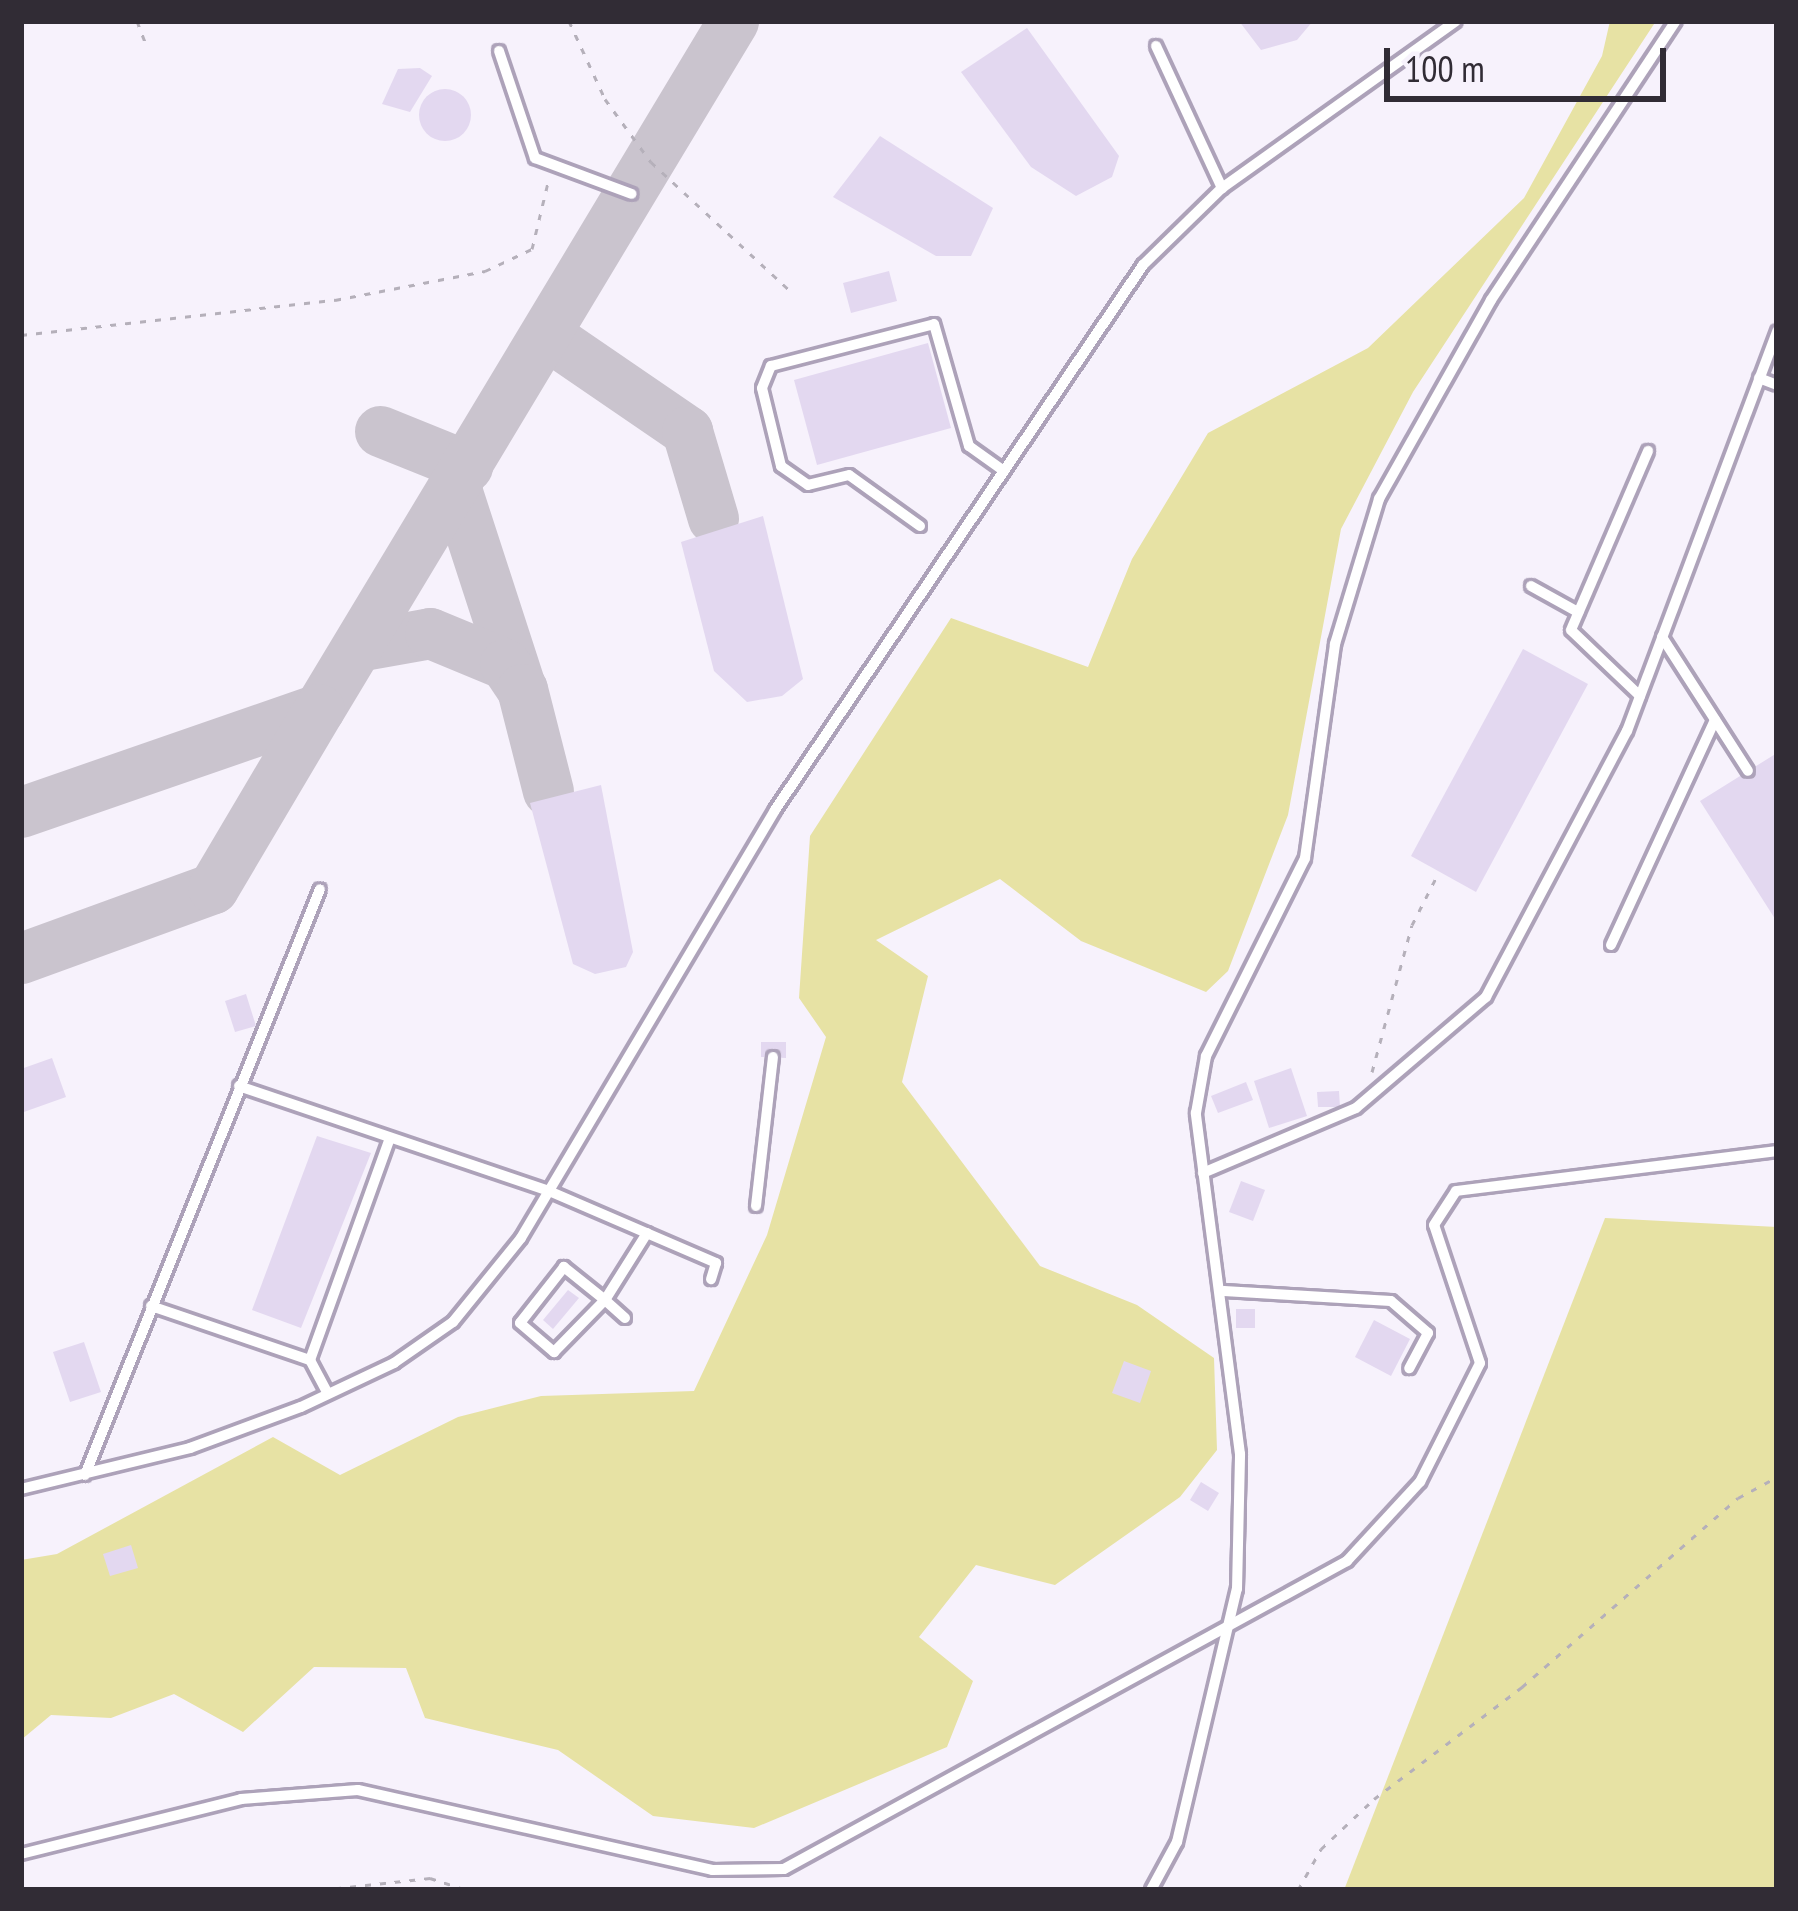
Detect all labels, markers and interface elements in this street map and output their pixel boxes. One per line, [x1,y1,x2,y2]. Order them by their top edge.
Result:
scale bar [1390,24,1672,98]
text: 100 m [1405,45,1485,92]

